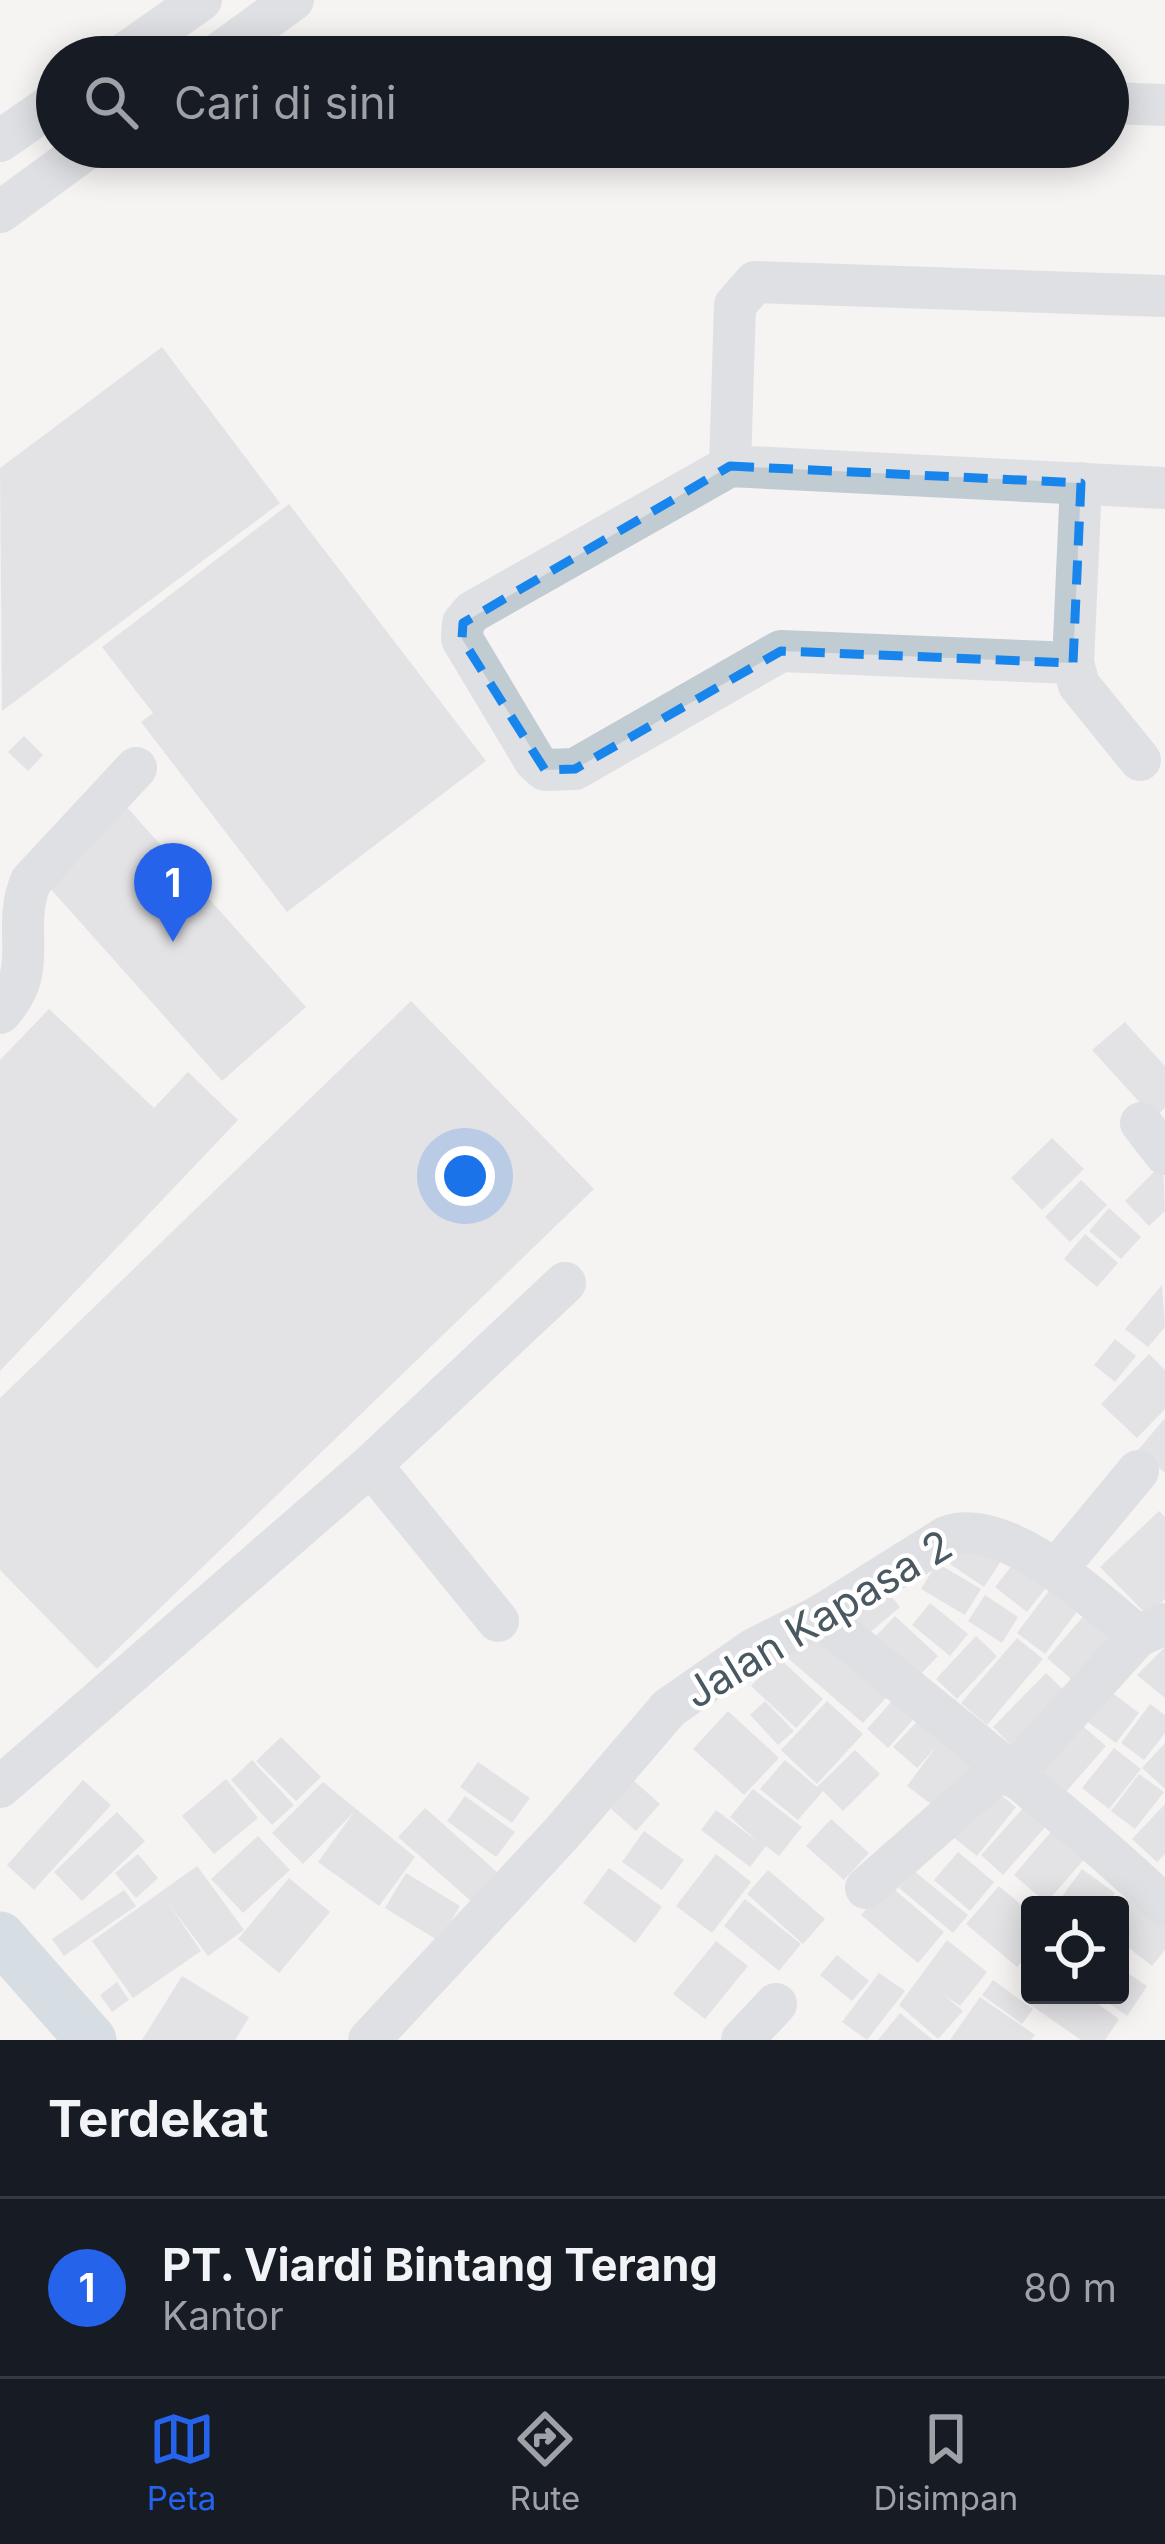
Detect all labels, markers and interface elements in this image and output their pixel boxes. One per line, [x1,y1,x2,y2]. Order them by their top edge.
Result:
search box [36,36,1129,168]
icon: search [78,69,144,135]
text: Cari di sini [174,75,397,130]
pin: 1 [134,843,212,942]
your location [435,1146,495,1206]
street label: Jalan Kapasa 2 [675,1519,961,1718]
map controls [1021,1896,1129,2004]
button: locate [1021,1896,1129,2004]
text: Terdekat [48,2088,268,2149]
text: PT. Viardi Bintang Terang [162,2237,718,2292]
text: 1 [79,2264,95,2311]
text: 80 m [1023,2264,1117,2311]
text: Kantor [162,2292,284,2339]
tab: Peta [147,2406,216,2518]
tab: Rute [510,2406,580,2518]
tab: Disimpan [874,2406,1018,2518]

